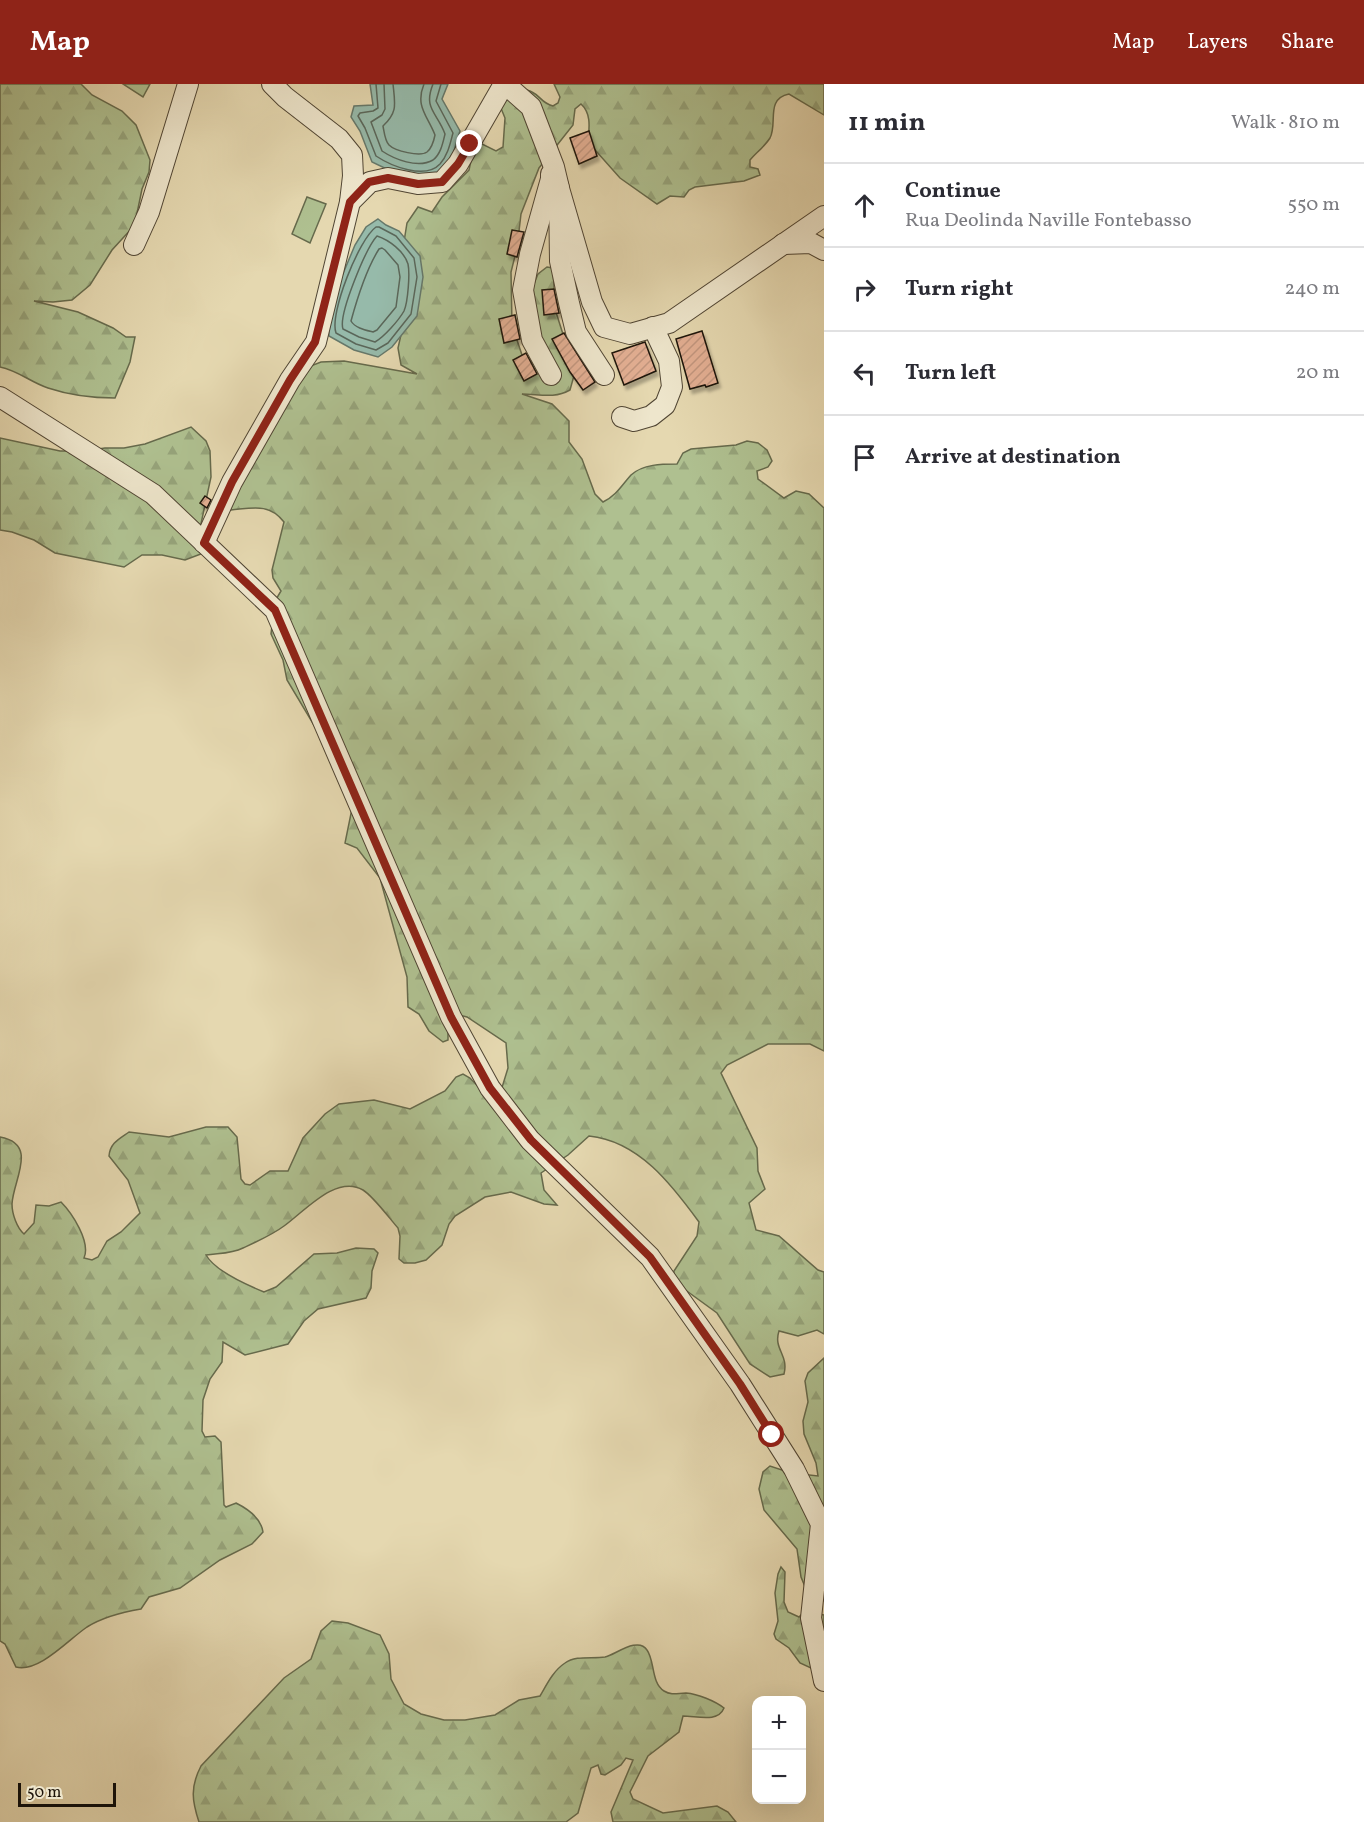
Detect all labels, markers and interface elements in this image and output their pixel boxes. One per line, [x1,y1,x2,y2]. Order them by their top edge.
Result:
text: Map [30,23,90,62]
text: Map [1112,28,1154,57]
text: Layers [1187,28,1248,57]
text: Share [1281,28,1334,57]
text: 11 min [848,105,926,141]
text: Walk · 810 m [1231,109,1340,137]
route end [456,130,482,156]
text: Continue [905,176,1001,207]
icon: ahead [848,189,881,222]
text: 550 m [1287,191,1340,219]
text: Rua Deolinda Naville Fontebasso [905,207,1192,235]
icon: right [848,273,881,306]
text: Turn right [905,274,1013,305]
text: 240 m [1285,275,1340,303]
icon: left [848,357,881,390]
text: Turn left [905,358,996,389]
text: 20 m [1296,359,1340,387]
icon: arrive [848,441,881,474]
text: Arrive at destination [905,442,1121,473]
route start [758,1421,784,1447]
map controls [752,1696,806,1804]
button: + [752,1696,806,1750]
button: − [752,1750,806,1804]
scale bar [18,1780,116,1808]
text: 50 m [27,1782,61,1804]

